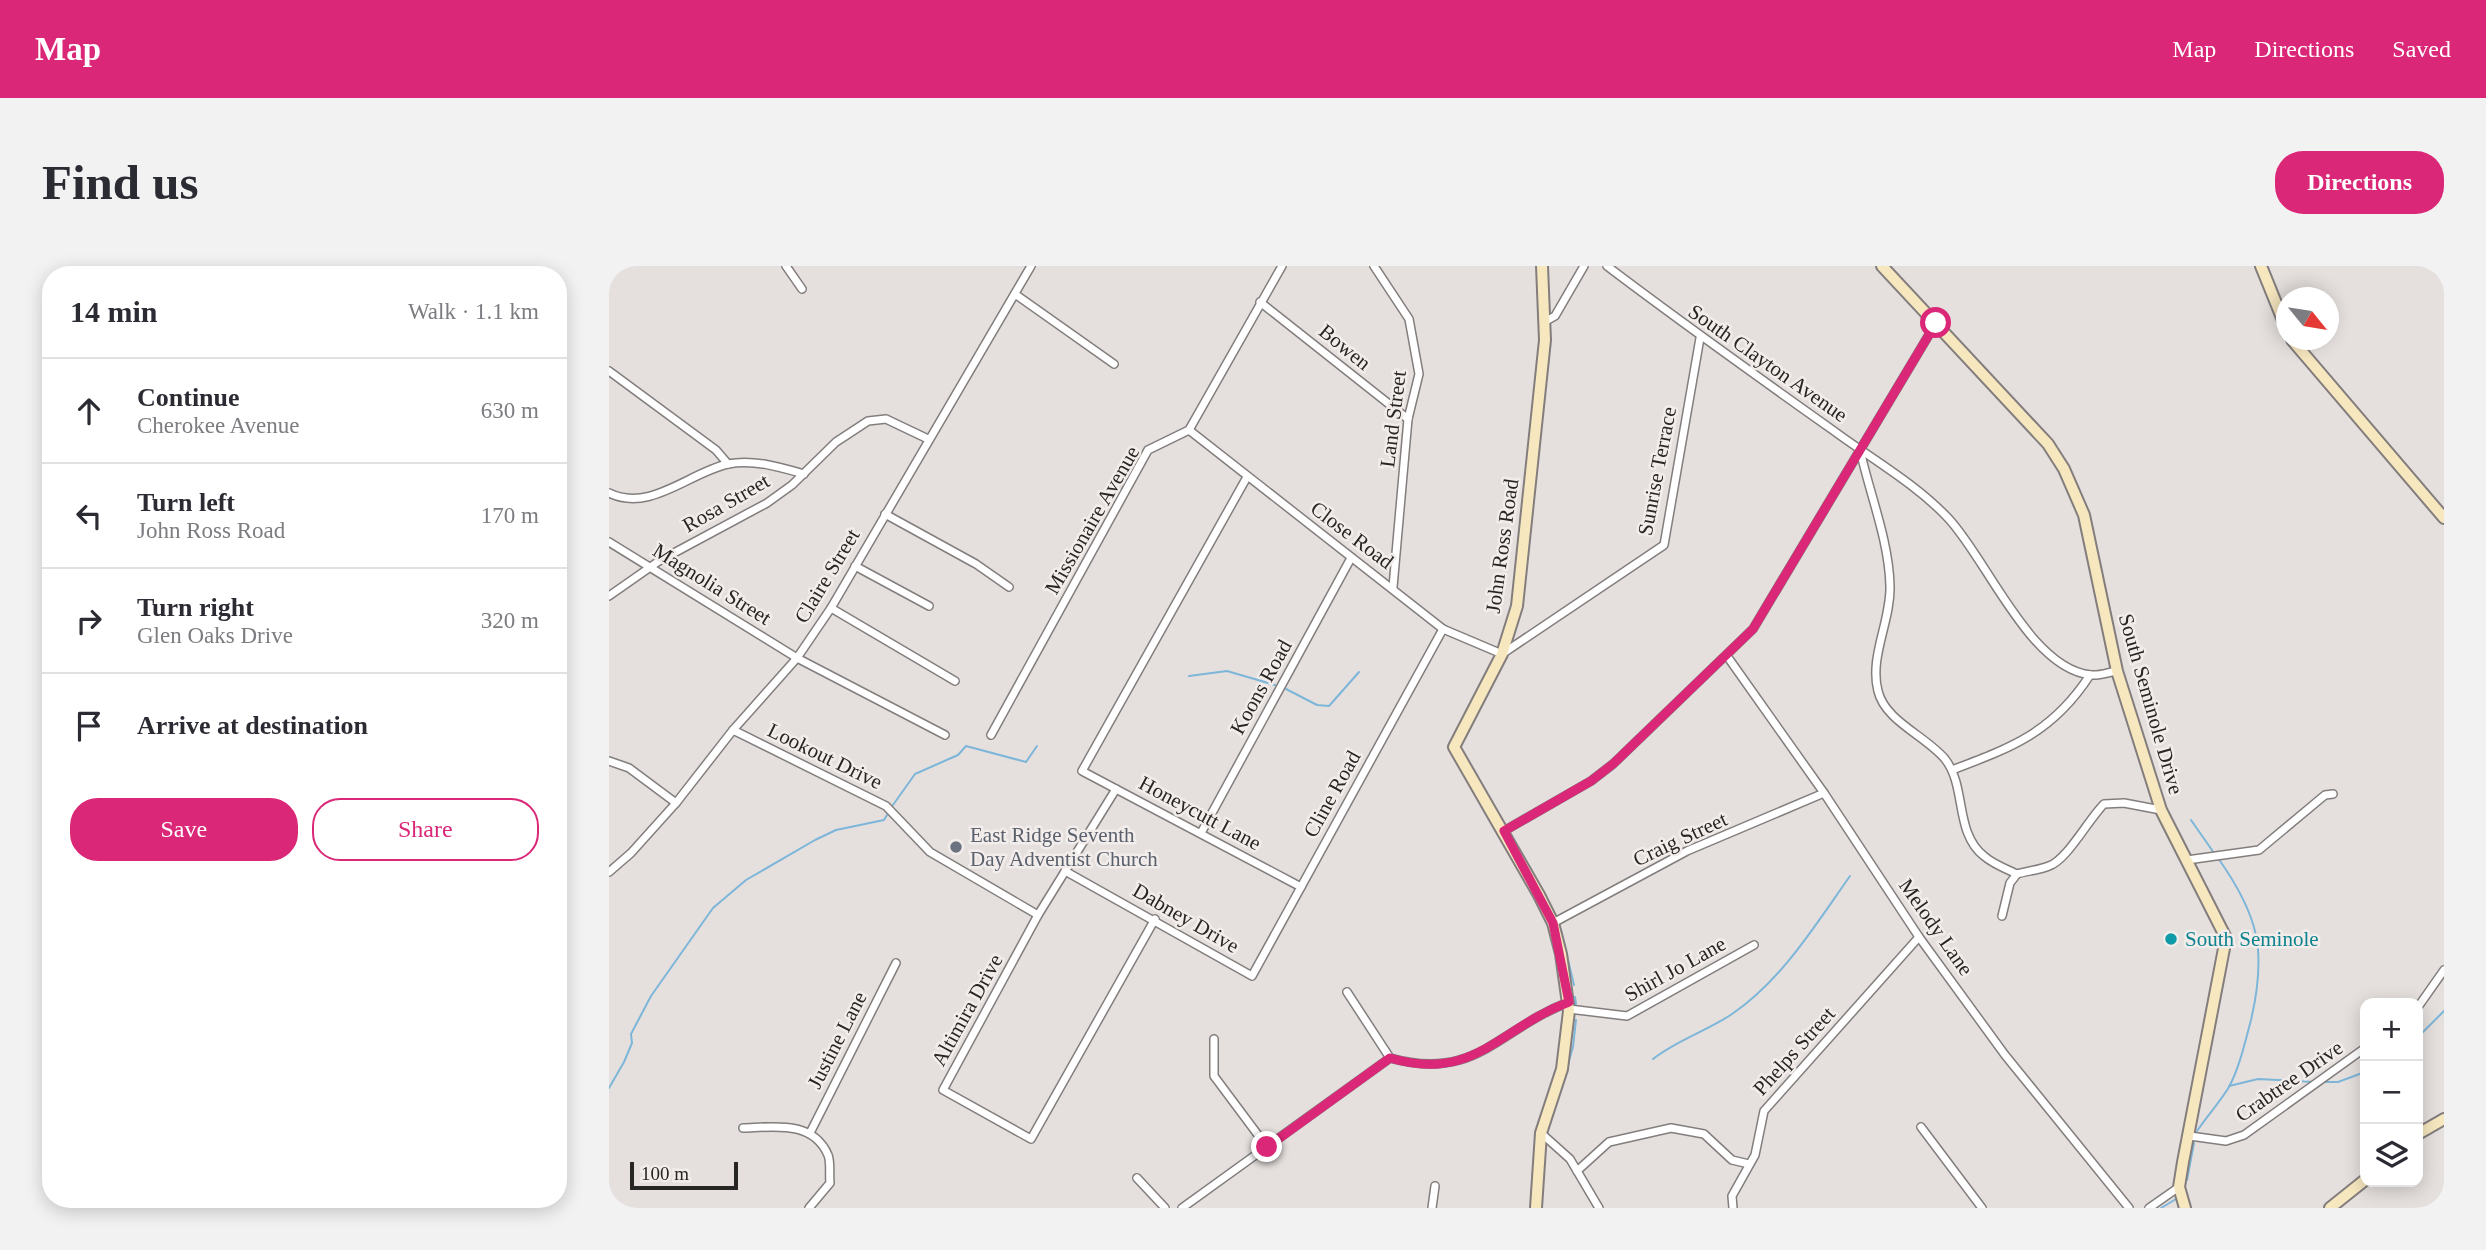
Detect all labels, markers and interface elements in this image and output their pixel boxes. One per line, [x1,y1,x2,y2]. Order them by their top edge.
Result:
text: Map [35,31,101,67]
text: Map [2172,36,2216,62]
text: Directions [2254,36,2354,62]
text: Saved [2392,36,2451,62]
button: Directions [2275,151,2444,214]
text: Find us [42,155,199,210]
north arrow [2276,287,2339,350]
text: 14 min [70,295,158,328]
text: Walk · 1.1 km [408,299,539,324]
street label: South Clayton Avenue [1684,299,1852,427]
route start [1920,307,1951,338]
street label: Bowen [1314,319,1376,375]
street label: Land Street [1375,369,1411,469]
text: Continue [137,383,240,412]
icon: ahead [70,392,108,430]
text: 630 m [481,398,539,423]
street label: Sunrise Terrace [1633,405,1681,537]
text: Cherokee Avenue [137,413,299,438]
street label: Missionaire Avenue [1040,442,1144,598]
street label: Rosa Street [678,468,774,537]
street label: John Ross Road [1481,477,1523,615]
text: Turn left [137,488,235,517]
street label: Close Road [1306,496,1399,574]
icon: left [70,497,108,535]
text: 170 m [481,503,539,528]
text: John Ross Road [137,518,285,543]
street label: Claire Street [790,524,865,627]
street label: Magnolia Street [649,538,776,630]
text: Turn right [137,593,254,622]
icon: right [70,602,108,640]
text: 320 m [481,608,539,633]
street label: South Seminole Drive [2114,611,2188,797]
text: Glen Oaks Drive [137,623,293,648]
street label: Koons Road [1225,635,1297,738]
icon: arrive [70,707,108,745]
text: Arrive at destination [137,711,368,740]
street label: Lookout Drive [764,718,886,794]
street label: Cline Road [1298,746,1366,841]
street label: Honeycutt Lane [1135,771,1265,855]
button: Save [70,798,298,861]
button: Share [312,798,539,861]
street label: Craig Street [1629,807,1731,871]
place label: East Ridge Seventh Day Adventist Church [970,823,1158,871]
marker: East Ridge Seventh Day Adventist Church [948,839,964,855]
street label: Melody Lane [1894,874,1978,980]
street label: Dabney Drive [1129,878,1243,958]
place label: South Seminole [2185,927,2319,951]
street label: Shirl Jo Lane [1620,931,1730,1007]
marker: South Seminole [2163,931,2179,947]
street label: Altimira Drive [926,950,1008,1070]
street label: Justine Lane [802,988,872,1092]
map controls [2360,998,2423,1187]
button: + [2360,998,2423,1061]
street label: Phelps Street [1748,1002,1840,1100]
street label: Crabtree Drive [2231,1035,2347,1127]
button: − [2360,1061,2423,1124]
button: layers [2360,1124,2423,1187]
route end [1251,1131,1282,1162]
scale bar [630,1159,739,1191]
text: 100 m [641,1163,689,1184]

